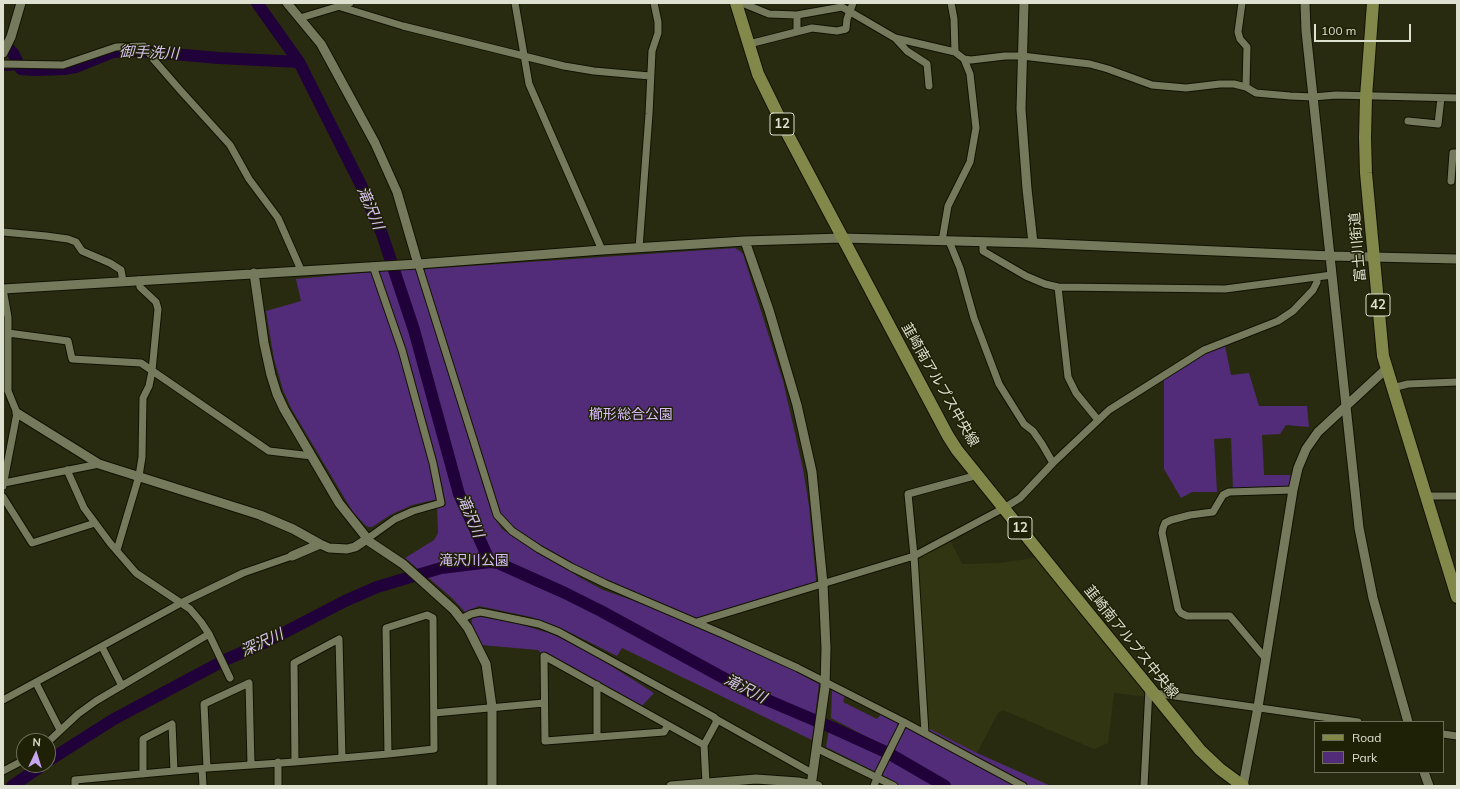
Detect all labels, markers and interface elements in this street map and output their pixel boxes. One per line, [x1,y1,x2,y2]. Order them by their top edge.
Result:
scale bar [1316,16,1413,42]
text: 100 m [1321,23,1356,38]
water label: 御手洗川 [119,43,179,63]
road number: 12 [770,113,794,135]
water label: 滝沢川 [353,184,387,232]
street label: 富士川街道 [1347,211,1369,283]
road number: 42 [1366,294,1390,316]
street label: 韮崎南アルプス中央線 [898,320,982,450]
park label: 櫛形総合公園 [589,407,673,423]
water label: 滝沢川 [453,492,487,540]
road number: 12 [1008,517,1032,539]
park label: 滝沢川公園 [439,553,509,569]
street label: 韮崎南アルプス中央線 [1080,582,1182,702]
water label: 深沢川 [238,625,286,661]
water label: 滝沢川 [721,671,769,707]
legend [1314,721,1444,773]
text: Road [1352,730,1381,745]
north arrow [16,733,56,773]
text: N [32,735,41,749]
text: Park [1352,750,1377,765]

